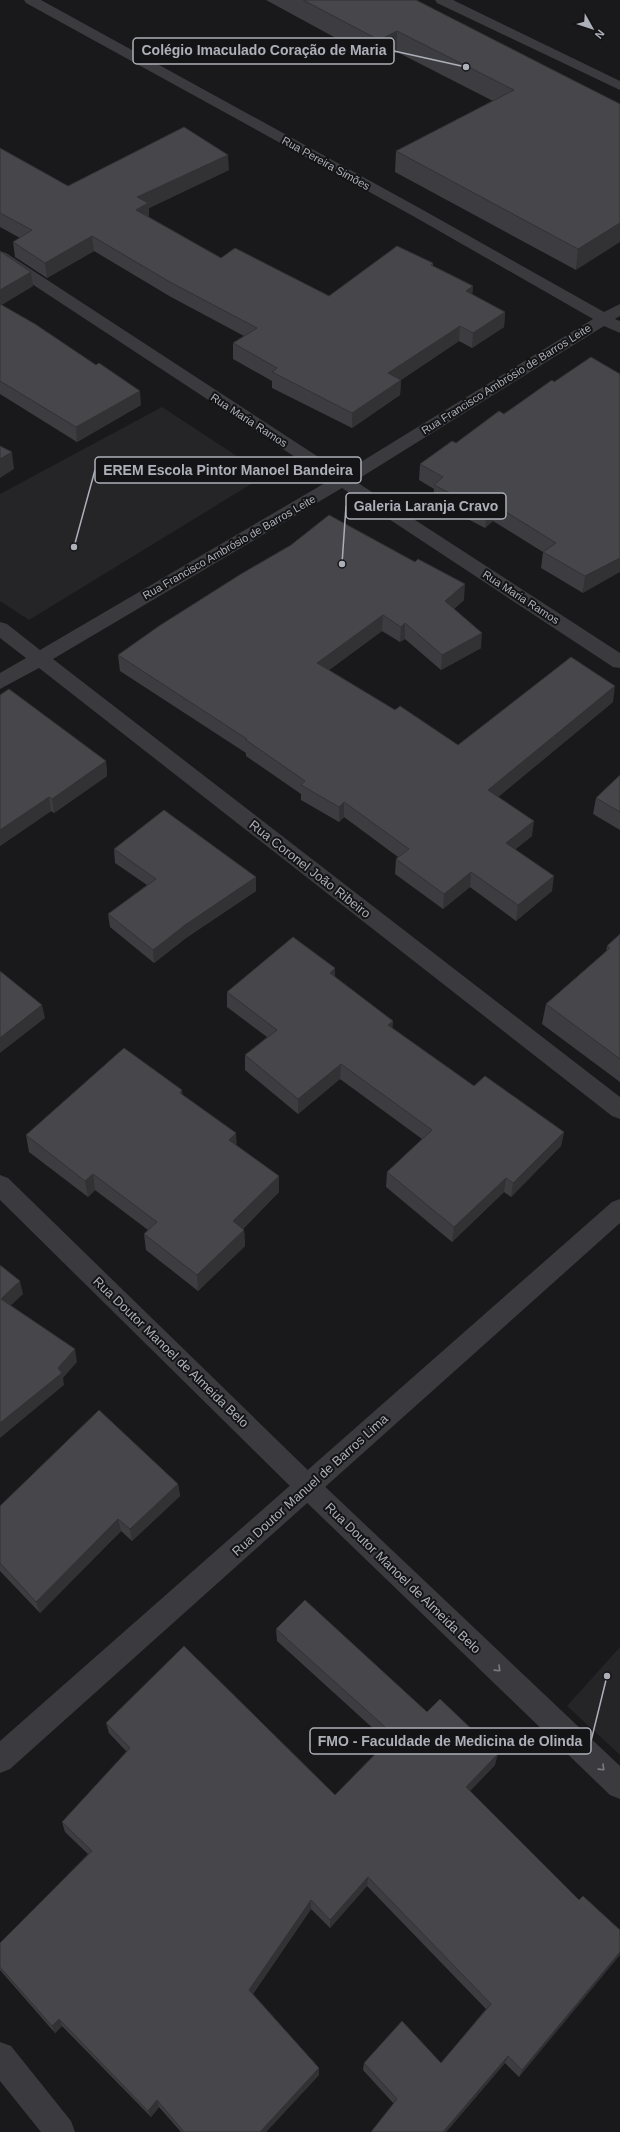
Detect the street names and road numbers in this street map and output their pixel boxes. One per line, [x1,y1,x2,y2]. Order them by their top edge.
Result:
street label: Rua Pereira Simões [280,134,372,192]
street label: Rua Francisco Ambrósio de Barros Leite [419,322,593,436]
street label: Rua Maria Ramos [209,391,290,449]
street label: Rua Francisco Ambrósio de Barros Leite [140,492,318,602]
street label: Rua Maria Ramos [481,568,562,626]
street label: Rua Coronel João Ribeiro [246,817,374,921]
street label: Rua Doutor Manoel de Almeida Belo [90,1274,252,1430]
street label: Rua Doutor Manuel de Barros Lima [229,1410,392,1559]
street label: Rua Doutor Manoel de Almeida Belo [322,1500,484,1656]

